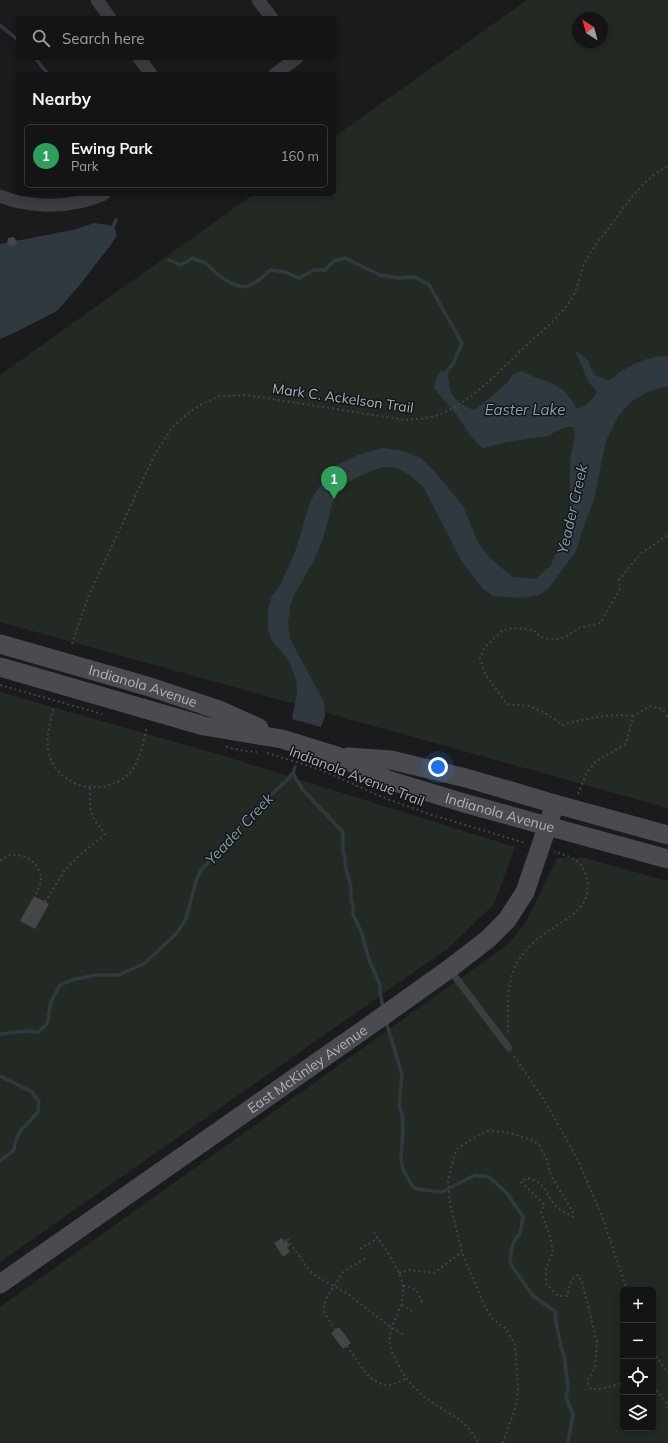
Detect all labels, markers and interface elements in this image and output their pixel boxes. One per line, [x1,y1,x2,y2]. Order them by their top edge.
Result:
north arrow [572,12,608,48]
search box [16,16,336,60]
icon: search [30,27,52,49]
text: Search here [62,29,144,48]
text: Nearby [32,88,91,109]
text: Ewing Park [71,139,153,158]
text: 1 [42,148,50,164]
text: 160 m [281,148,319,164]
text: Park [71,158,98,174]
street label: Mark C. Ackelson Trail [271,379,415,417]
water label: Easter Lake [485,400,565,419]
water label: Yeader Creek [552,461,592,556]
pin: 1 [321,466,347,499]
street label: Indianola Avenue [87,661,200,711]
street label: Indianola Avenue Trail [287,742,427,810]
your location [428,757,448,777]
water label: Yeader Creek [201,788,278,869]
street label: Indianola Avenue [443,789,557,836]
street label: East McKinley Avenue [244,1021,371,1117]
map controls [620,1287,656,1431]
button: + [620,1287,656,1323]
button: − [620,1323,656,1359]
button: locate [620,1359,656,1395]
button: layers [620,1395,656,1431]

